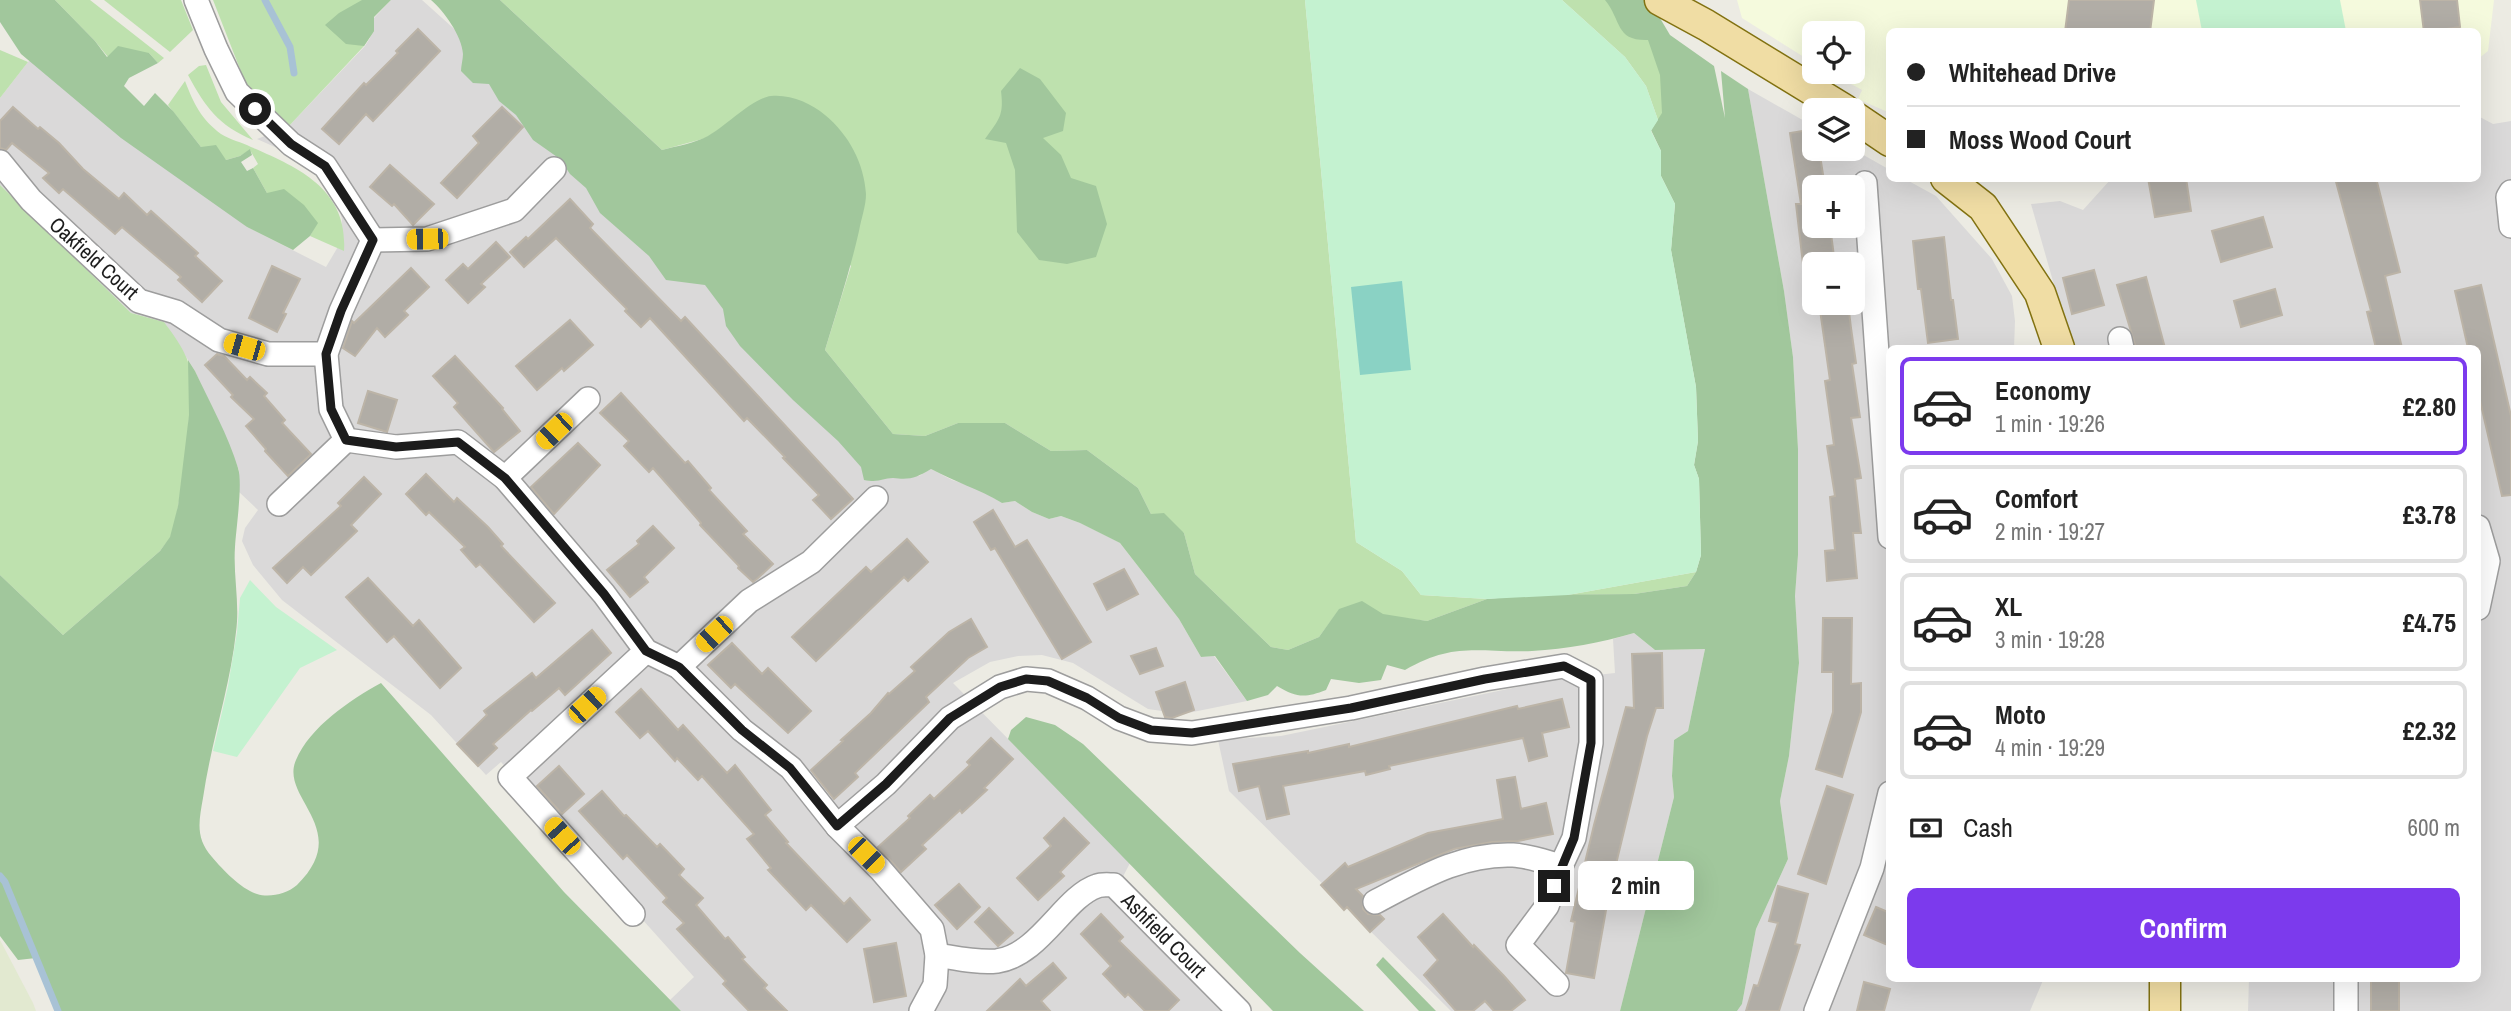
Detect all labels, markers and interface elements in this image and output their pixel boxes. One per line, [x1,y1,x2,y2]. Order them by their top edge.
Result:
map controls [1802,21,1865,315]
button: locate [1802,21,1865,84]
text: Whitehead Drive [1949,55,2116,90]
route start [239,93,271,125]
button: layers [1802,98,1865,161]
text: Moss Wood Court [1949,122,2131,157]
button: + [1802,175,1865,238]
street label: Oakfield Court [43,210,145,306]
car [406,228,449,250]
button: − [1802,252,1865,315]
car [221,331,268,363]
text: Economy [1995,373,2091,408]
icon: car [1911,375,1974,438]
text: £2.80 [2403,389,2456,424]
text: 1 min · 19:26 [1995,408,2105,439]
car [532,409,577,453]
text: Comfort [1995,481,2078,516]
icon: car [1911,483,1974,546]
text: £3.78 [2403,497,2456,532]
text: 2 min · 19:27 [1995,516,2105,547]
text: XL [1995,589,2022,624]
icon: car [1911,591,1974,654]
text: £4.75 [2403,605,2456,640]
car [692,612,737,656]
text: 3 min · 19:28 [1995,624,2105,655]
car [565,683,610,727]
text: Moto [1995,697,2046,732]
icon: car [1911,699,1974,762]
text: £2.32 [2403,713,2456,748]
text: 4 min · 19:29 [1995,732,2105,763]
icon: cash [1907,809,1945,847]
text: Cash [1963,810,2013,845]
text: 600 m [2408,812,2460,843]
car [541,813,584,859]
car [844,833,889,877]
callout: 2 min [1578,862,1694,910]
route end [1538,870,1570,902]
text: 2 min [1611,870,1661,901]
street label: Ashfield Court [1114,885,1213,984]
button: Confirm [1907,888,2460,968]

